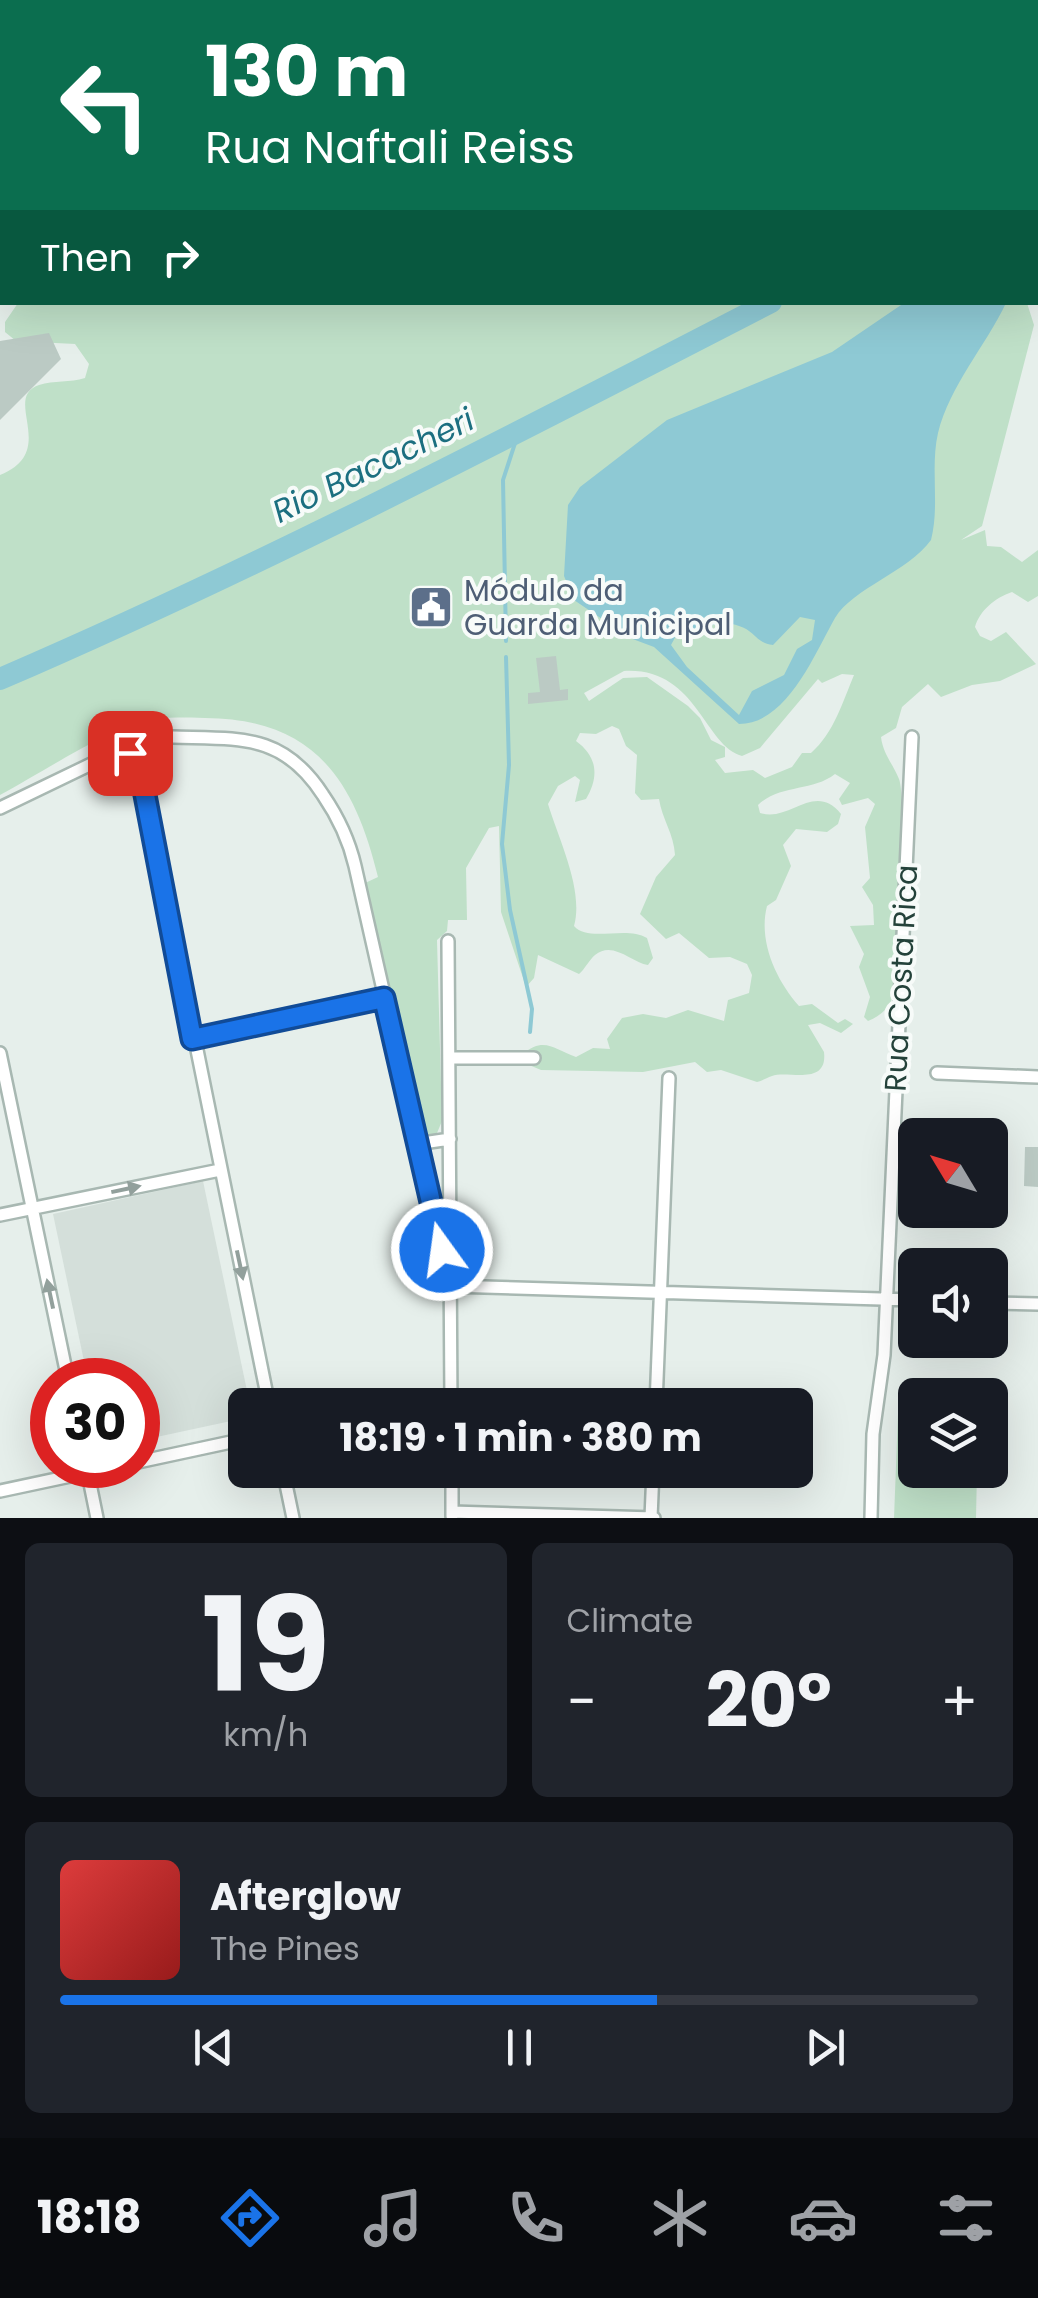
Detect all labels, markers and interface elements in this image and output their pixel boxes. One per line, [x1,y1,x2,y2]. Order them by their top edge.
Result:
text: 130 m [205,22,408,121]
icon: left [40,40,170,170]
text: Rua Naftali Reiss [205,116,575,179]
icon: right [153,230,208,285]
text: Then [40,231,133,284]
water label: Rio Bacacheri [265,396,482,533]
place label: Módulo da Guarda Municipal [464,569,732,646]
public building icon: Módulo da Guarda Municipal [408,584,454,630]
pin [88,711,173,796]
icon: arrive [103,726,158,781]
street label: Rua Costa Rica [874,863,928,1093]
north arrow [898,1118,1008,1228]
map controls [898,1118,1008,1488]
one-way arrow [111,1181,142,1197]
position arrow [390,1198,494,1302]
button: sound [898,1248,1008,1358]
one-way arrow [232,1250,248,1281]
one-way arrow [42,1278,58,1309]
speed limit sign: 30 [30,1358,160,1488]
button: layers [898,1378,1008,1488]
text: 18:19 · 1 min · 380 m [339,1411,702,1464]
text: 19 [201,1554,330,1737]
text: Climate [567,1598,693,1643]
text: 20° [705,1648,832,1753]
text: − [567,1663,597,1740]
text: + [940,1663,978,1740]
text: km/h [223,1712,308,1757]
text: Afterglow [210,1870,401,1923]
text: The Pines [210,1926,360,1971]
icon: previous [186,2020,241,2075]
icon: pause [492,2020,547,2075]
icon: next [798,2020,853,2075]
icon: directions [215,2183,285,2253]
icon: music [358,2183,428,2253]
icon: phone [501,2183,571,2253]
icon: climate [645,2183,715,2253]
icon: car [788,2183,858,2253]
icon: filters [931,2183,1001,2253]
text: 18:18 [37,2186,142,2249]

